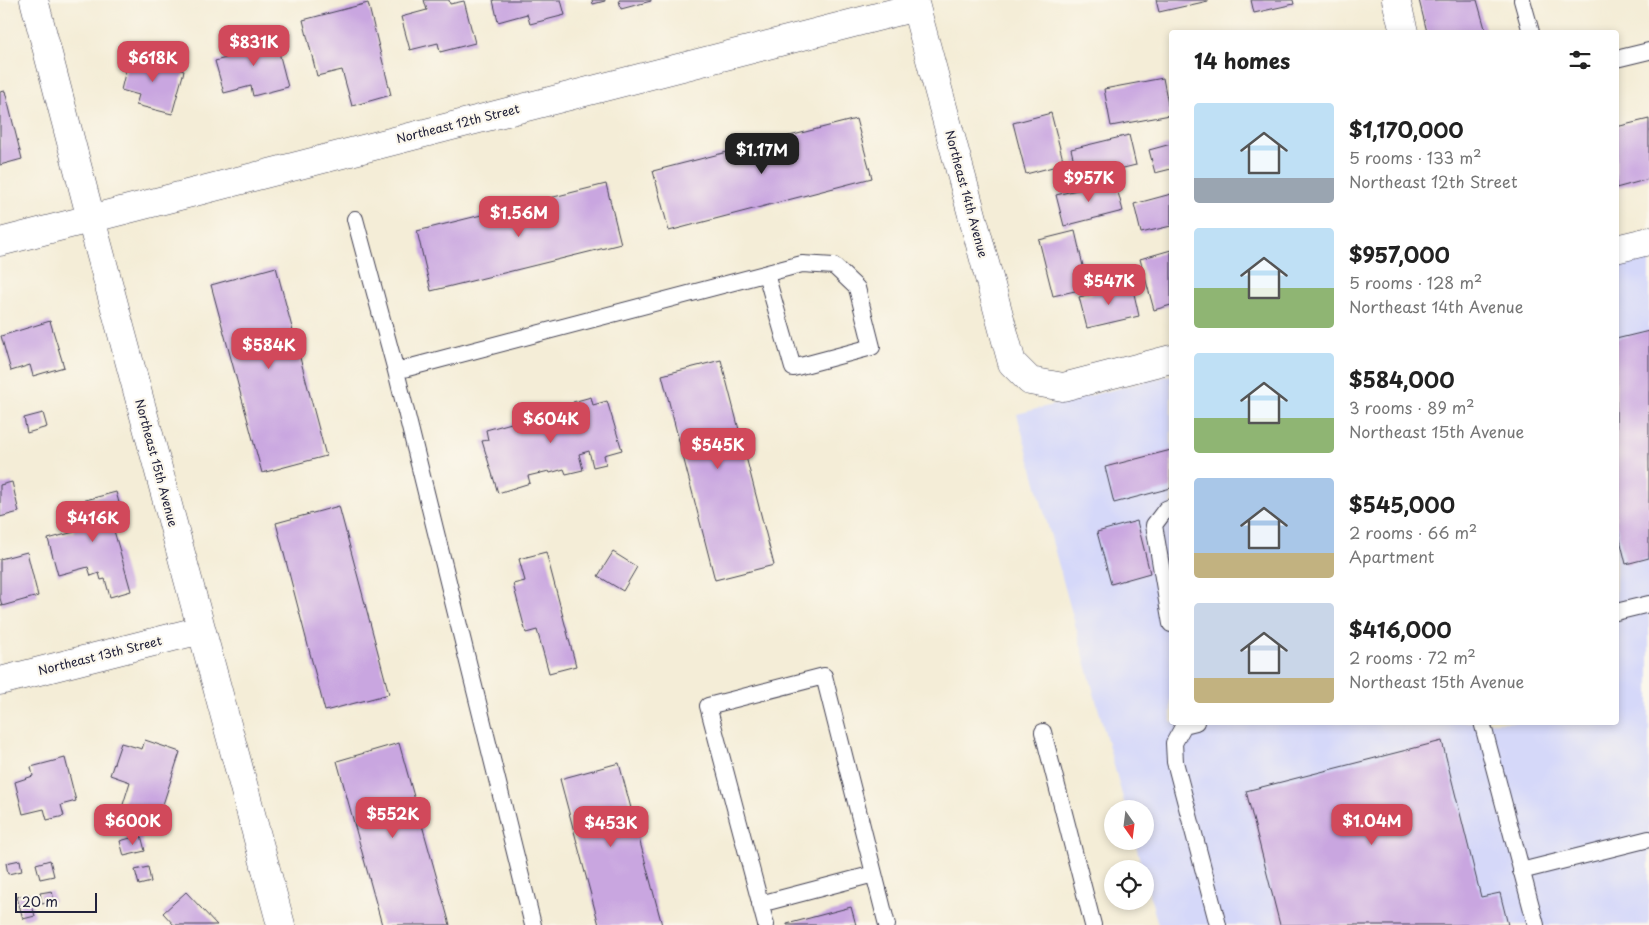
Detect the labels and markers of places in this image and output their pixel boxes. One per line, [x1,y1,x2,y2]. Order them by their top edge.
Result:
pin: $831K [219,24,289,67]
pin: $618K [118,41,188,83]
pin: $1.17M [721,132,803,175]
pin: $957K [1054,160,1124,203]
pin: $1.56M [478,196,560,238]
pin: $547K [1074,264,1144,306]
pin: $584K [234,328,304,370]
pin: $604K [516,402,586,444]
pin: $545K [683,428,753,470]
pin: $416K [58,500,128,543]
pin: $552K [358,796,428,839]
pin: $600K [98,804,168,846]
pin: $1.04M [1331,804,1413,846]
pin: $453K [576,806,646,848]

